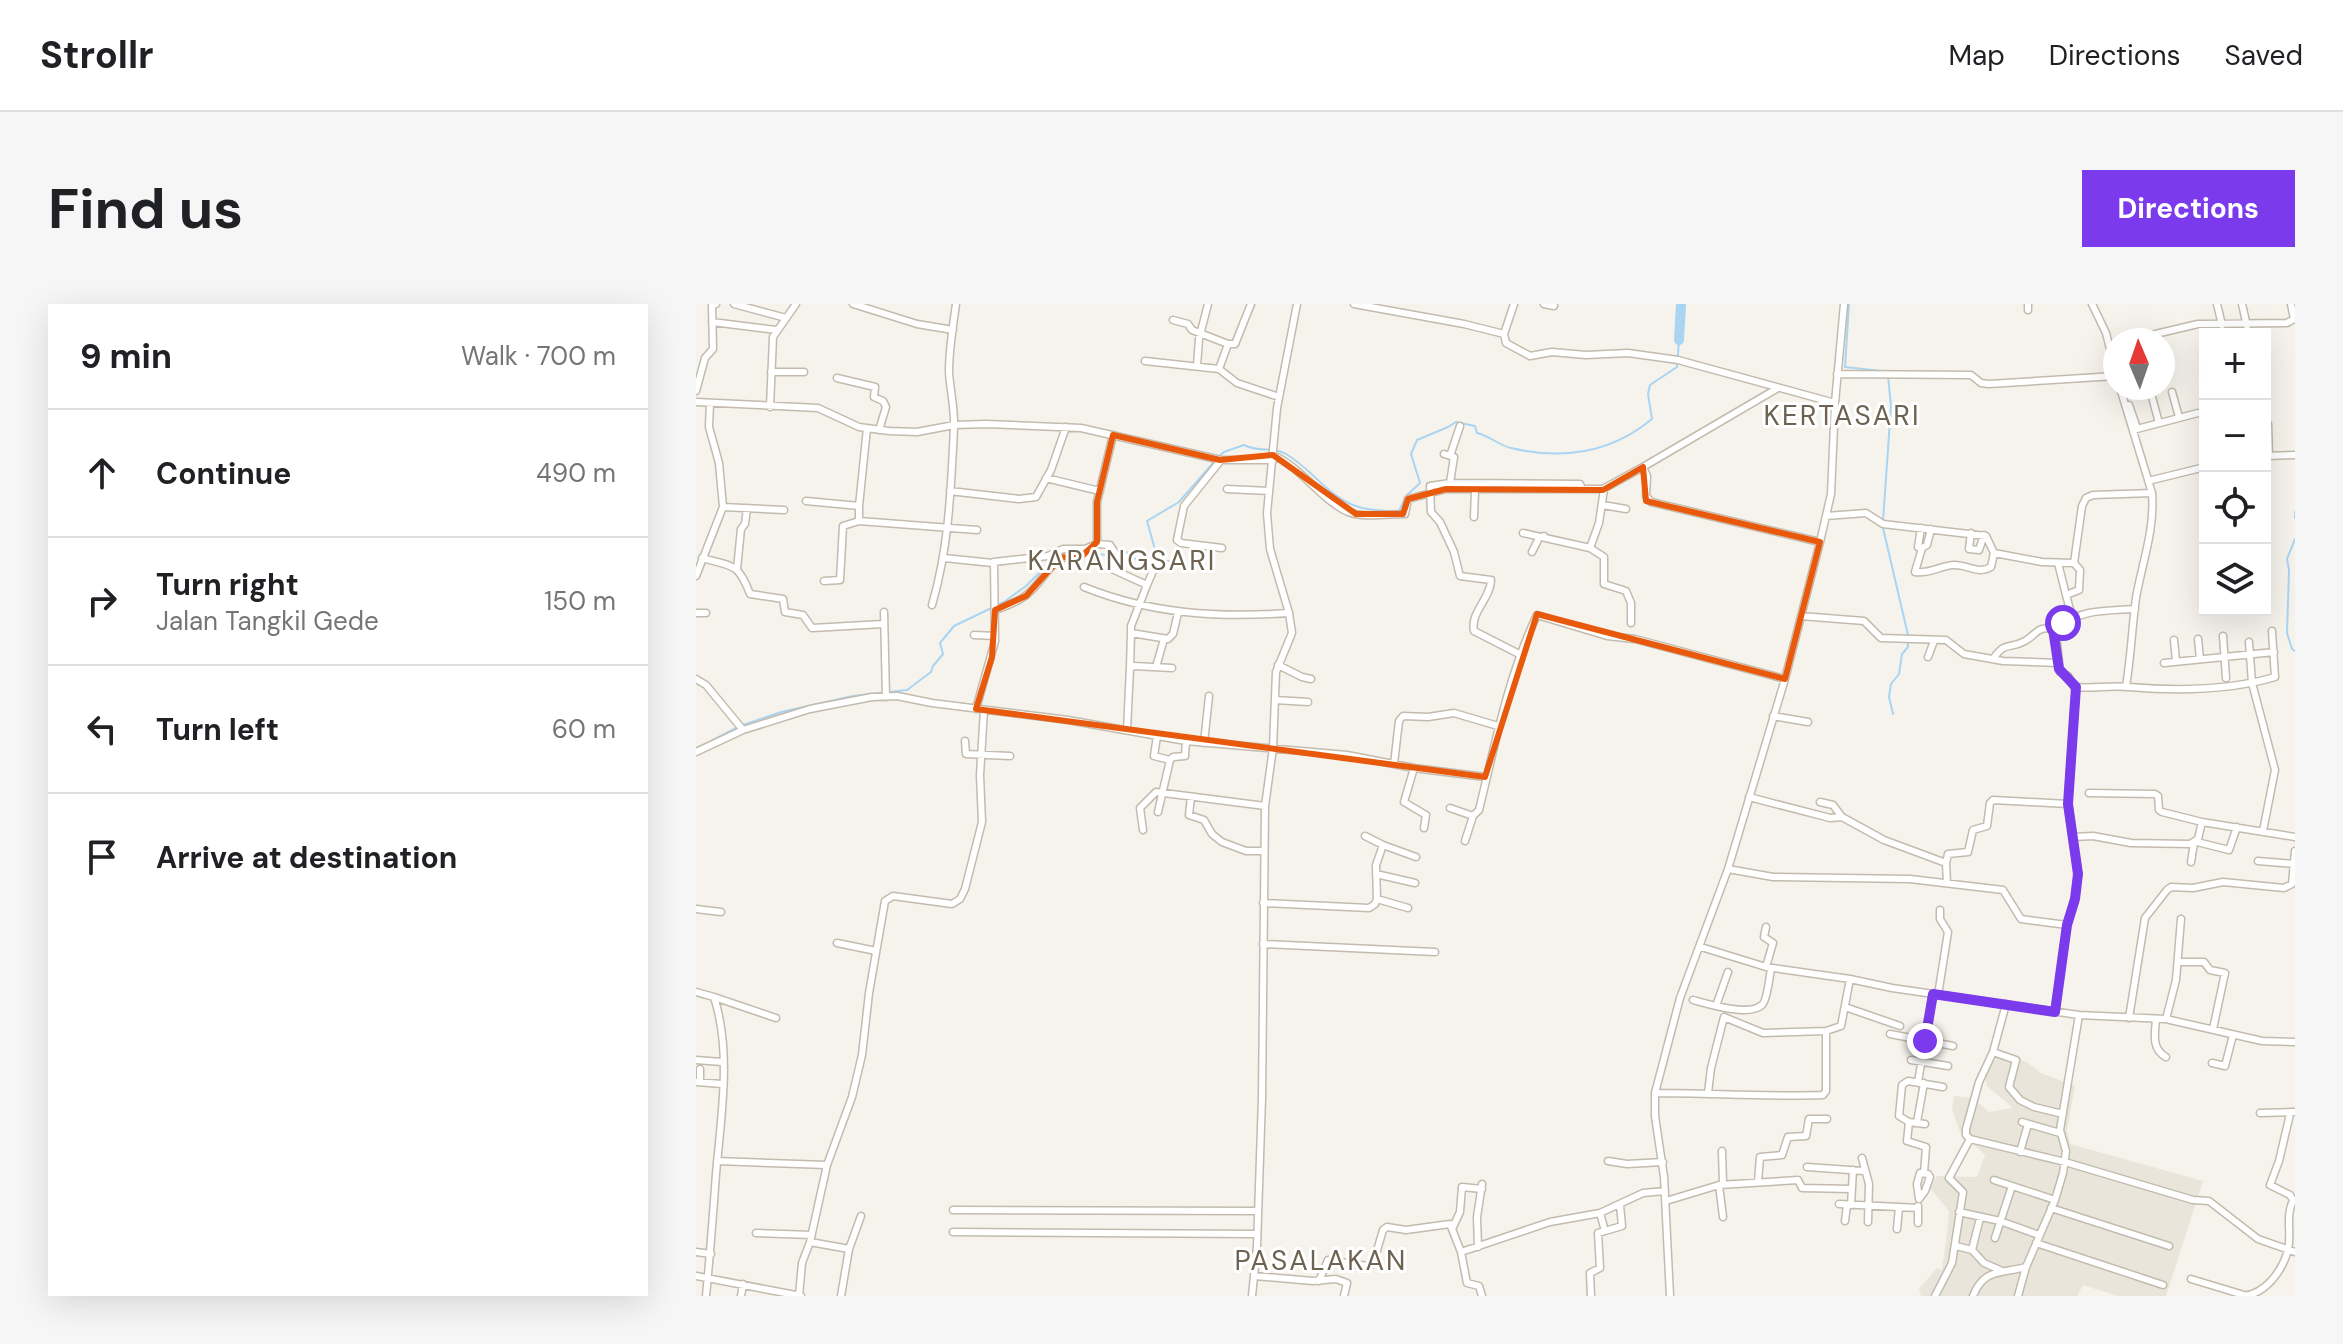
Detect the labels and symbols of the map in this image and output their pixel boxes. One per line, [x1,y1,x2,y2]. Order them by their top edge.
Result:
north arrow [2103,328,2175,400]
district label: KERTASARI [1764,397,1920,434]
district label: KARANGSARI [1028,542,1216,579]
route start [2045,605,2081,641]
route end [1907,1023,1943,1059]
district label: PASALAKAN [1235,1242,1407,1279]

